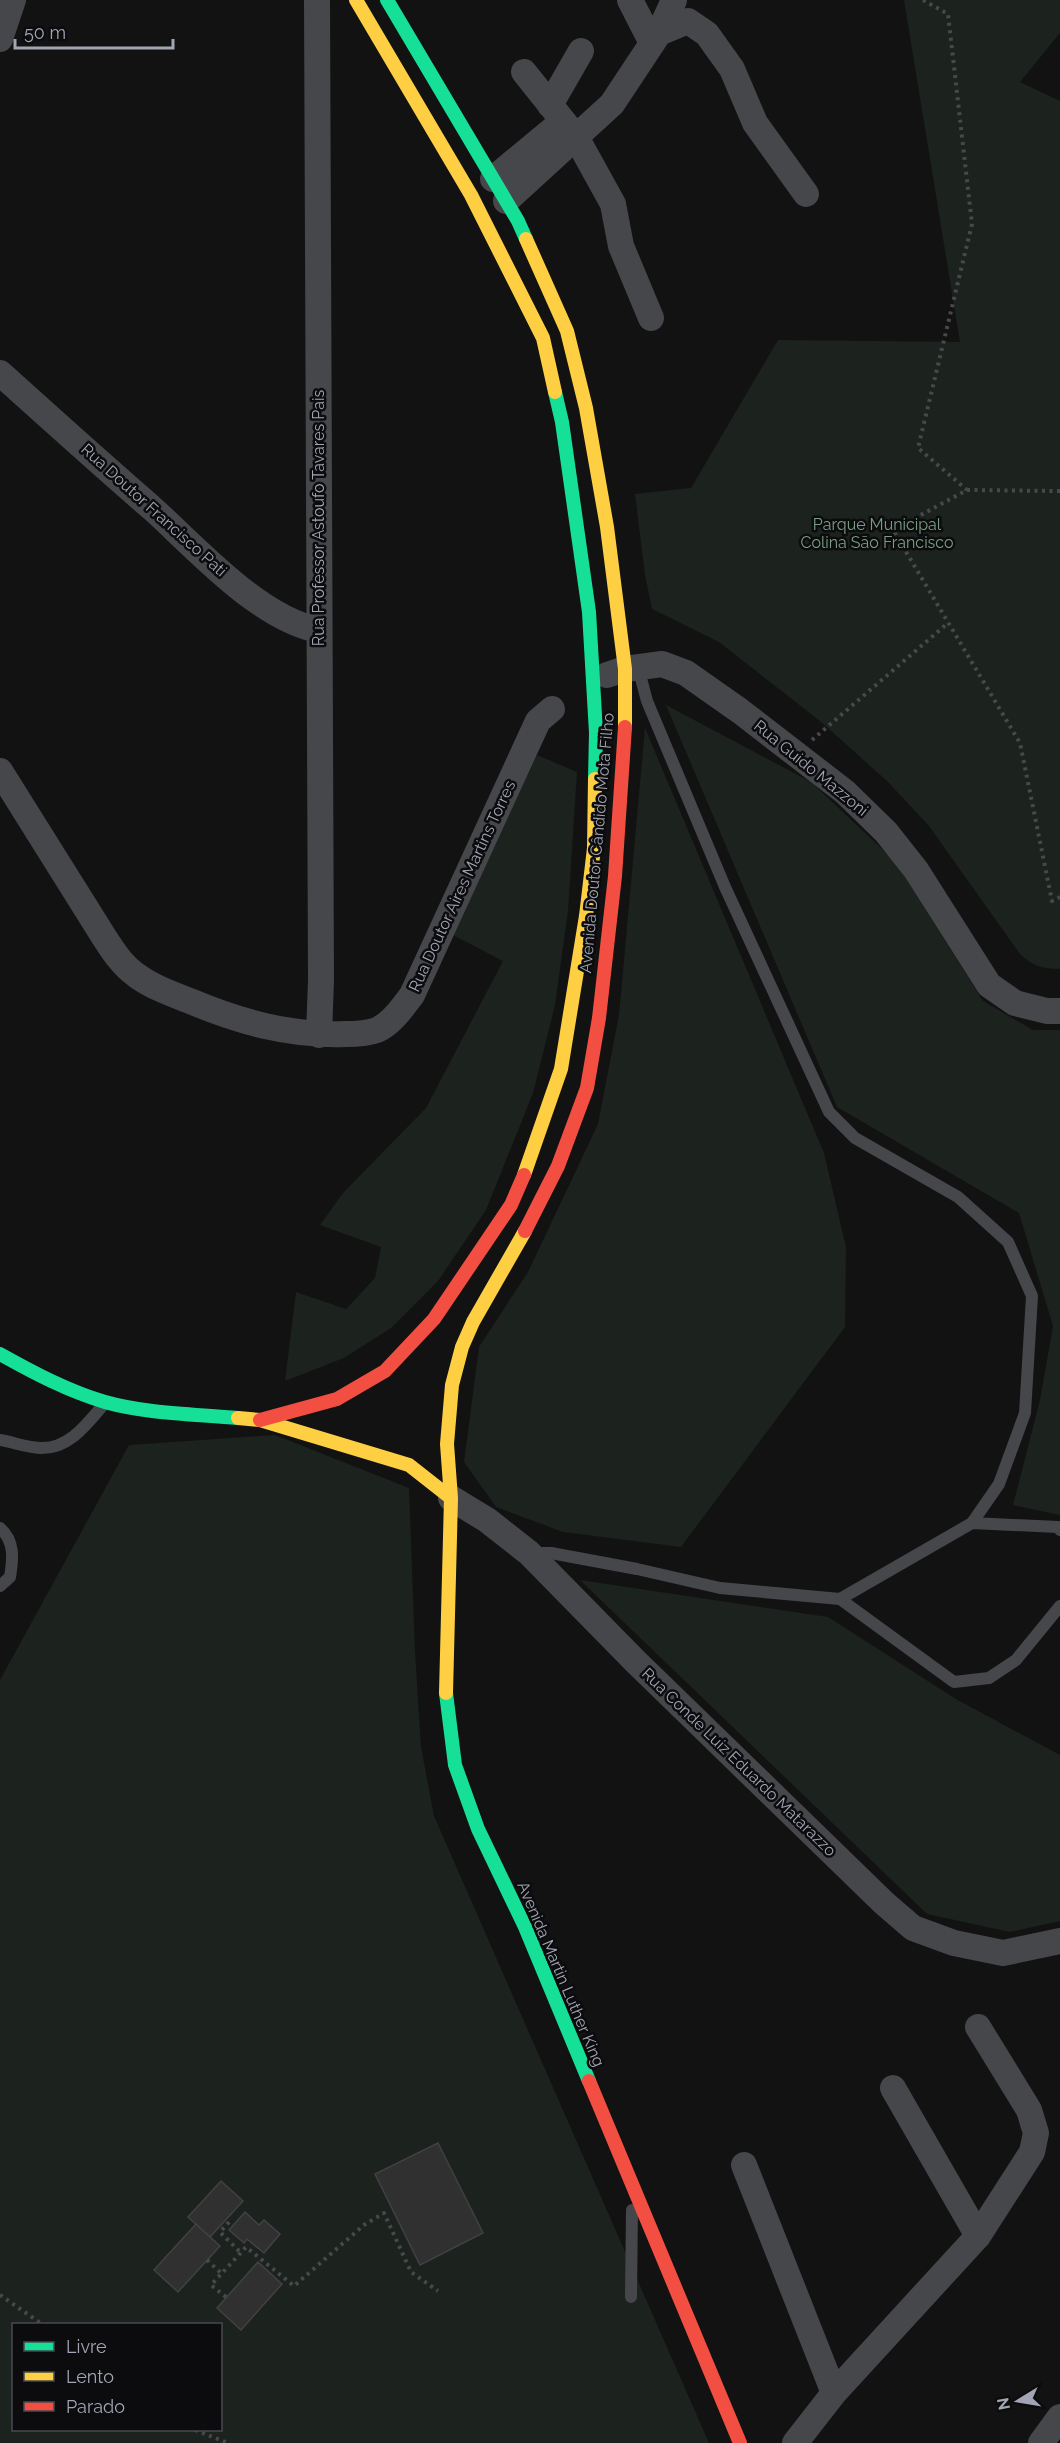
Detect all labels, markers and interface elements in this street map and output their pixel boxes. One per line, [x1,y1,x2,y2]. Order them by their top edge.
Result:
scale bar [15,12,172,50]
text: 50 m [24,22,66,43]
street label: Rua Professor Astoufo Tavares Pais [309,390,328,646]
street label: Rua Doutor Francisco Pati [77,440,231,580]
park label: Parque Municipal Colina São Francisco [800,515,954,552]
street label: Avenida Doutor Cândido Mota Filho [576,712,618,974]
street label: Rua Guido Mazzoni [750,716,872,820]
street label: Rua Doutor Aires Martins Torres [405,777,520,995]
street label: Rua Conde Luiz Eduardo Matarazzo [638,1664,840,1860]
street label: Avenida Martin Luther King [513,1879,609,2069]
legend [12,2323,222,2431]
text: Livre [66,2336,107,2357]
text: Lento [66,2366,114,2387]
north arrow [988,2371,1048,2431]
text: Parado [66,2396,125,2417]
text: N [993,2396,1014,2412]

